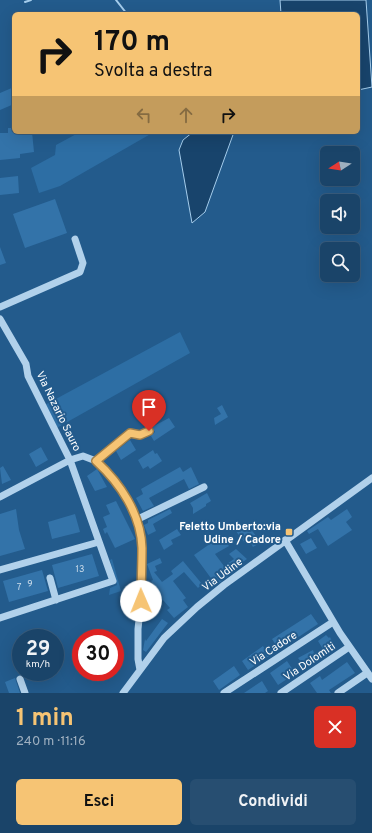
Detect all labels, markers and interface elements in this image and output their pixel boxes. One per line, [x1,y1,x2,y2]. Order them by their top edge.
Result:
text: 170 m [94,25,170,61]
icon: right [28,28,80,80]
text: Svolta a destra [94,60,212,83]
icon: left [133,104,155,126]
icon: ahead [175,104,197,126]
icon: right [217,104,239,126]
north arrow [320,146,360,186]
map controls [320,146,360,282]
button: sound [320,194,360,234]
button: search [320,242,360,282]
street label: Via Nazario Sauro [33,369,84,454]
pin [132,390,166,431]
icon: arrive [138,396,160,418]
place label: Feletto Umberto:via Udine / Cadore [179,520,281,547]
marker: Feletto Umberto:via Udine / Cadore [284,527,294,537]
street label: Via Udine [200,555,246,595]
house number: 13 [76,564,84,575]
house number: 9 [27,579,33,590]
position arrow [120,580,162,622]
house number: 7 [17,582,22,593]
street label: Via Cadore [247,628,300,669]
speed limit sign: 30 [72,629,124,681]
text: 29 [26,637,50,663]
street label: Via Dolomiti [281,639,338,684]
text: km/h [26,658,50,671]
text: 1 min [16,704,74,734]
button: close [314,706,356,748]
text: 240 m · 11:16 [16,734,86,750]
button: Esci [16,779,182,825]
button: Condividi [190,779,356,825]

